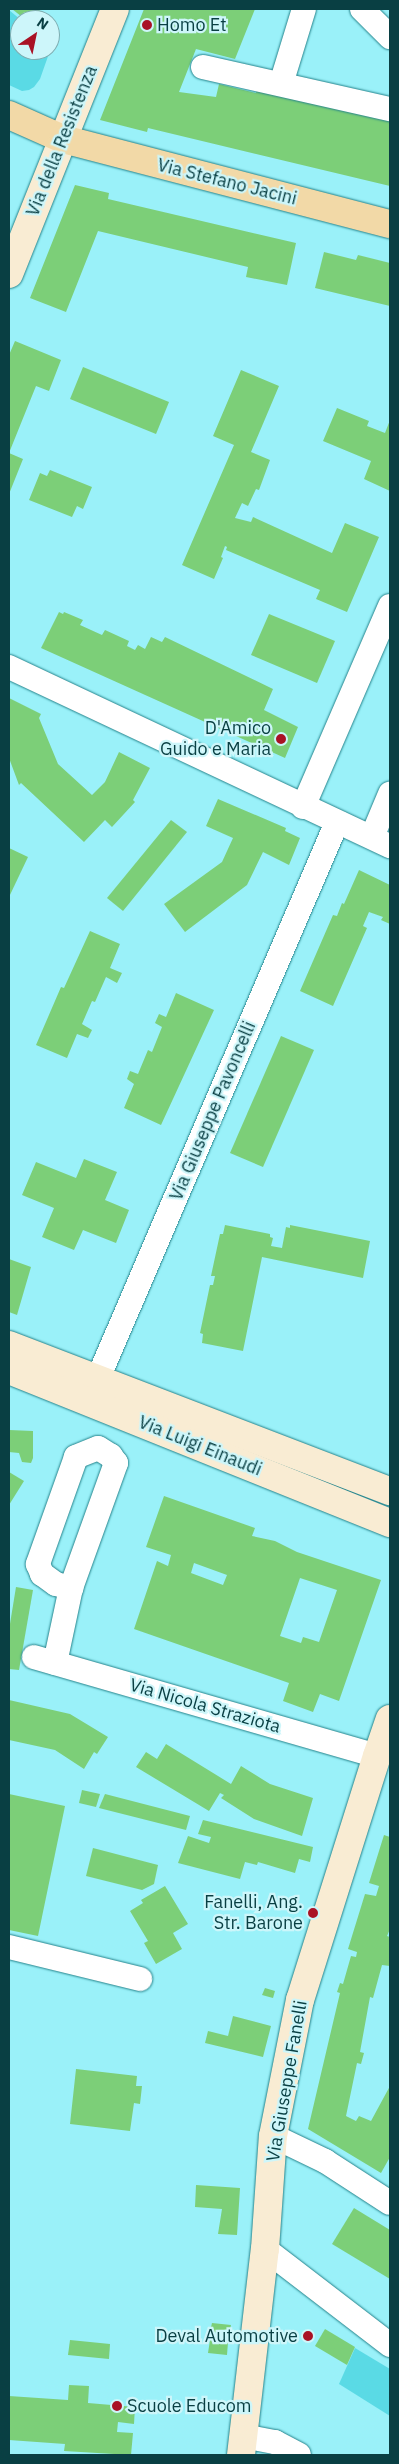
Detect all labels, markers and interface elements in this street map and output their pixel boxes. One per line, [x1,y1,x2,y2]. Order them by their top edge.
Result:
north arrow [10,10,60,60]
text: N [34,13,52,34]
place label: Homo Et [157,14,227,36]
marker: Homo Et [141,19,153,31]
street label: Via della Resistenza [22,63,102,219]
street label: Via Stefano Jacini [155,154,299,210]
place label: D'Amico Guido e Maria [160,718,271,761]
marker: D'Amico Guido e Maria [275,733,287,745]
street label: Via Giuseppe Pavoncelli [165,1018,261,1204]
street label: Via Luigi Einaudi [135,1411,265,1481]
street label: Via Nicola Straziota [127,1674,283,1738]
place label: Fanelli, Ang. Str. Barone [204,1892,303,1935]
marker: Fanelli, Ang. Str. Barone [307,1907,319,1919]
street label: Via Giuseppe Fanelli [262,1999,312,2163]
place label: Deval Automotive [155,2325,298,2347]
marker: Deval Automotive [302,2330,314,2342]
place label: Scuole Educom [127,2395,252,2417]
marker: Scuole Educom [111,2400,123,2412]

